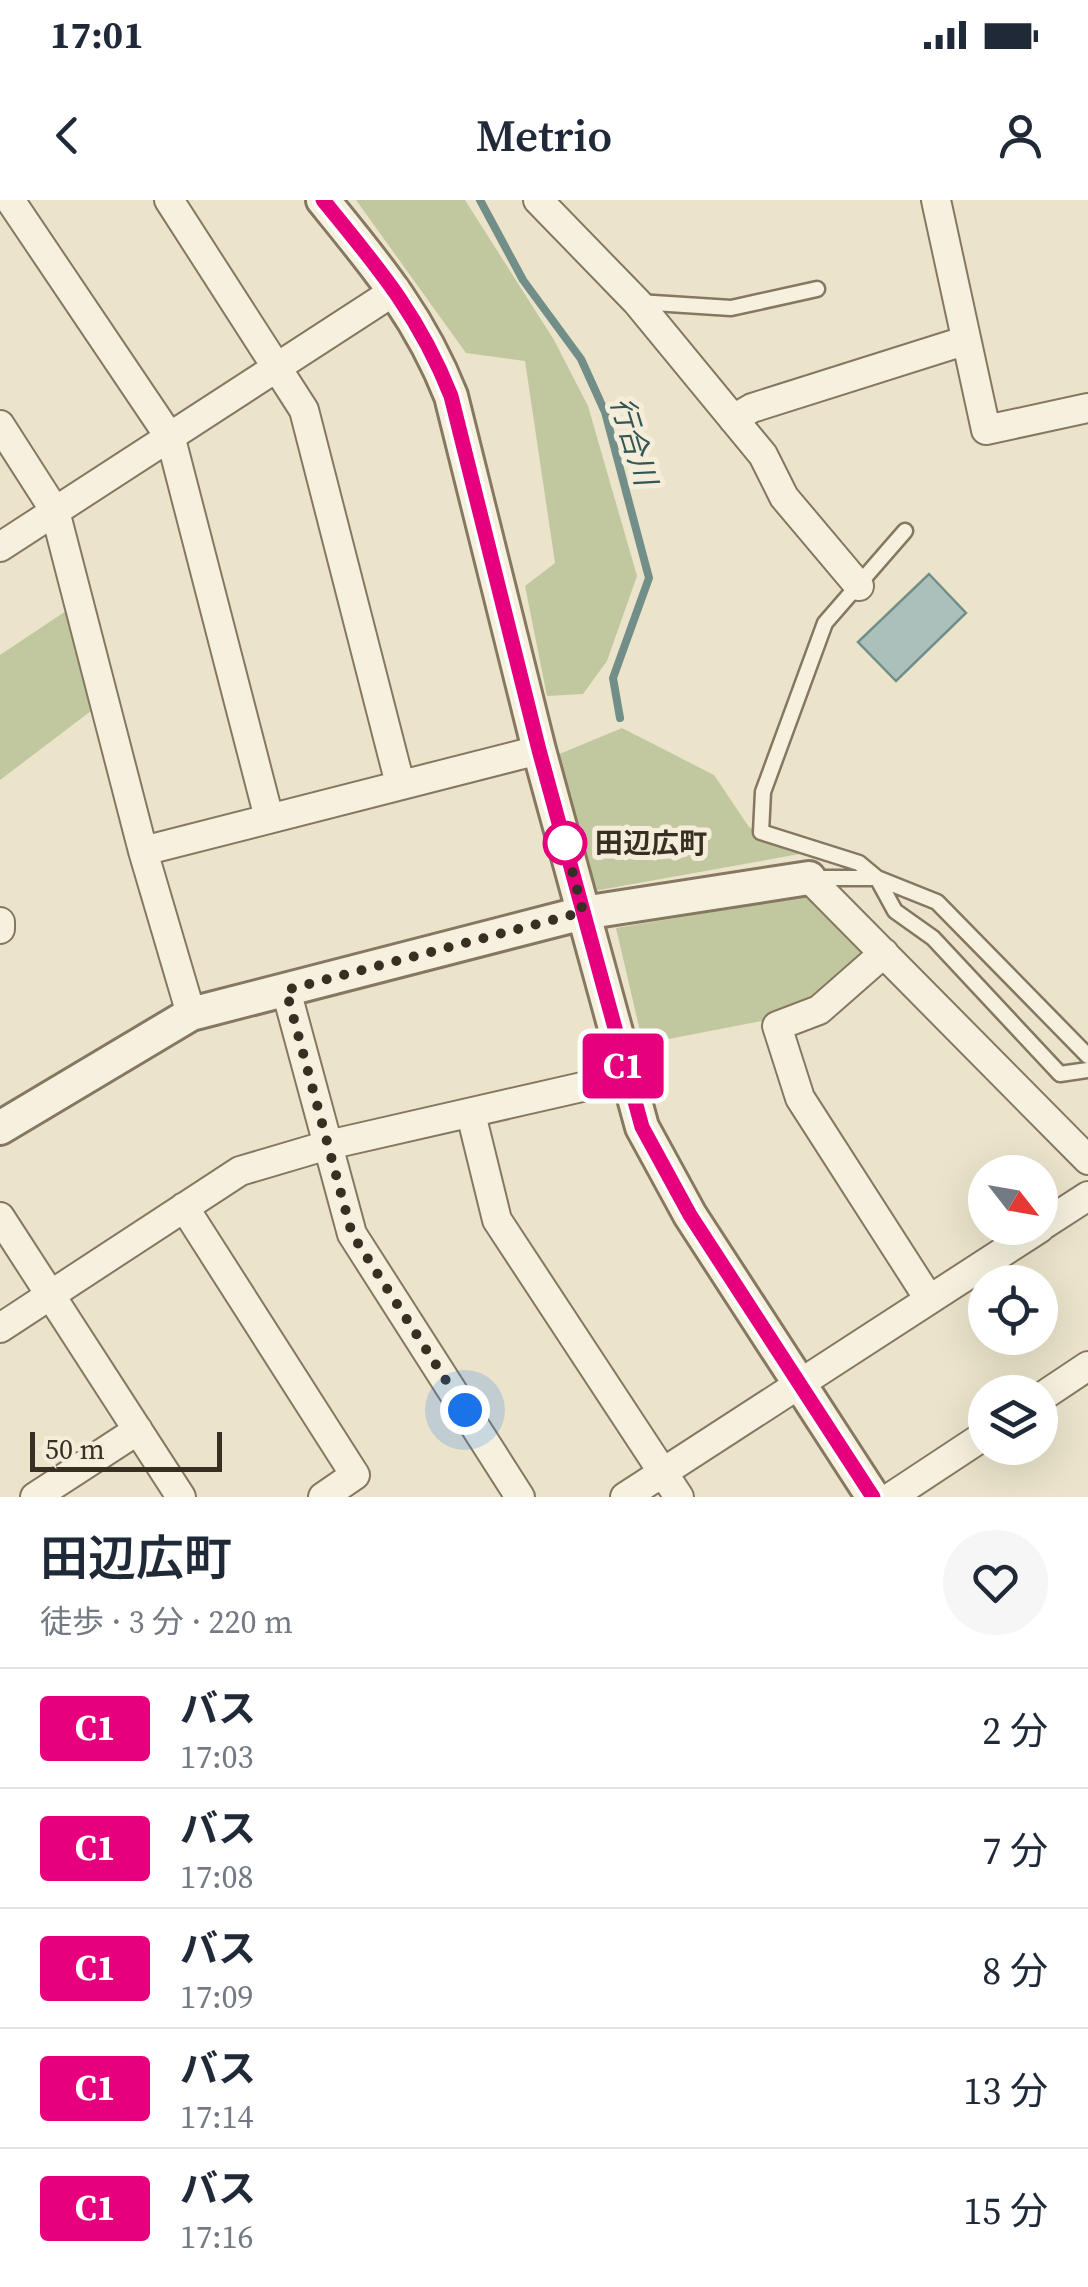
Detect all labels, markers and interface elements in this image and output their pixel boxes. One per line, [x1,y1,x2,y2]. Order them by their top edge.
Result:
text: 17:01 [50,9,144,61]
text: Metrio [476,104,612,166]
icon: back [40,108,95,163]
icon: person [993,108,1048,163]
water label: 行合川 [601,392,668,493]
marker: 田辺広町 [544,822,586,864]
place label: 田辺広町 [595,824,707,862]
line badge: C1 [578,1034,668,1098]
text: C1 [603,1042,643,1090]
north arrow [968,1155,1058,1245]
map controls [968,1155,1058,1465]
button: locate [968,1265,1058,1355]
button: layers [968,1375,1058,1465]
your location [440,1385,490,1435]
scale bar [30,1427,222,1472]
text: 50 m [45,1430,105,1468]
text: 田辺広町 [40,1525,232,1591]
button: heart [943,1530,1048,1635]
text: 徒歩 · 3 分 · 220 m [40,1600,293,1644]
text: バス [180,1683,256,1735]
text: C1 [75,1704,115,1752]
text: 2 分 [982,1705,1048,1757]
text: 17:03 [180,1735,254,1779]
text: バス [180,1803,256,1855]
text: C1 [75,1824,115,1872]
text: 7 分 [982,1825,1048,1877]
text: 17:08 [180,1855,254,1899]
text: バス [180,1923,256,1975]
text: C1 [75,1944,115,1992]
text: 8 分 [982,1945,1048,1997]
text: 17:09 [180,1975,254,2019]
text: バス [180,2043,256,2095]
text: C1 [75,2064,115,2112]
text: 13 分 [963,2065,1048,2117]
text: 17:14 [180,2095,254,2139]
text: バス [180,2163,256,2215]
text: C1 [75,2184,115,2232]
text: 15 分 [963,2185,1048,2237]
text: 17:16 [180,2215,254,2259]

